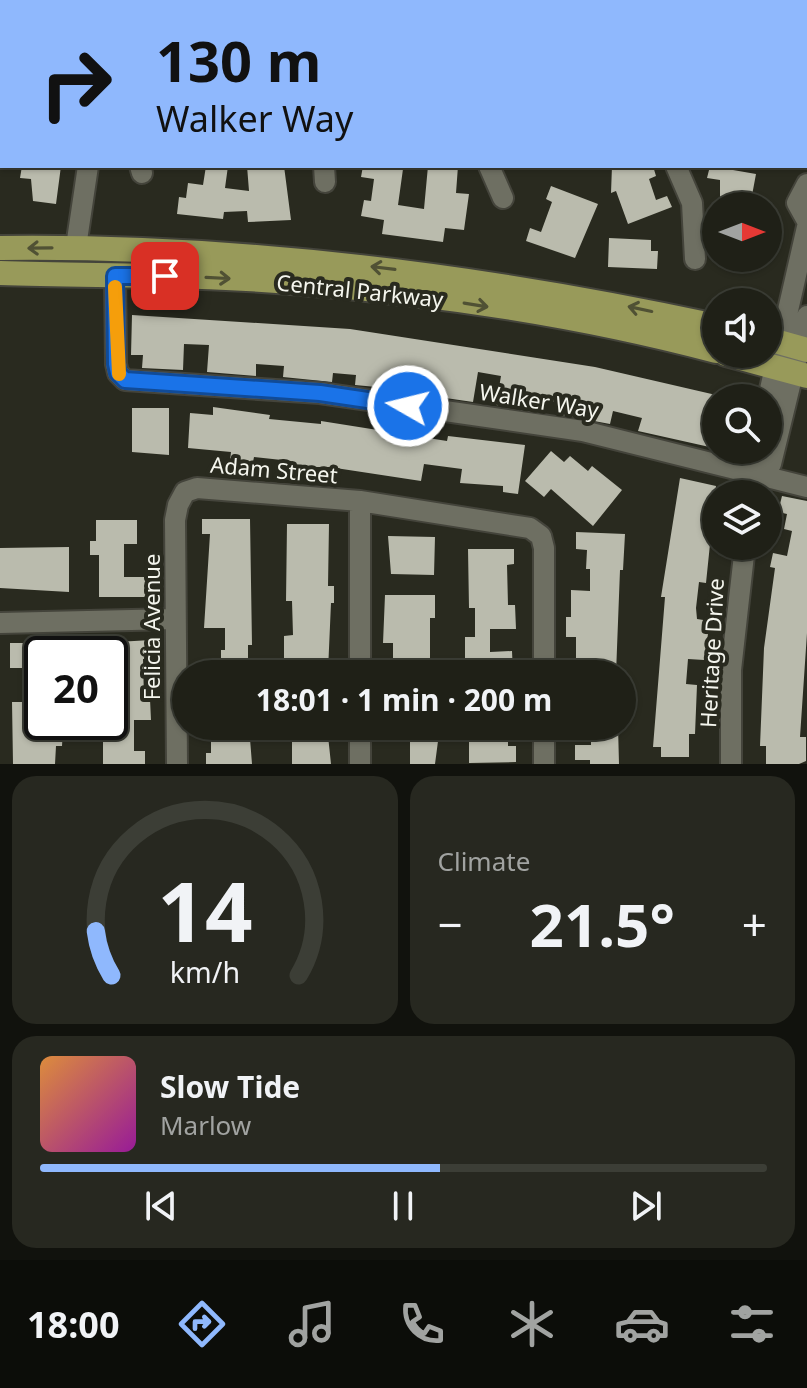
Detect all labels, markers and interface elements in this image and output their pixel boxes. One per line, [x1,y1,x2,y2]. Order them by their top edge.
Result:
text: 130 m [156,22,321,98]
icon: right [24,32,128,136]
text: Walker Way [156,94,353,143]
north arrow [702,192,782,272]
map controls [702,192,782,560]
one-way arrow [27,240,54,256]
pin [131,242,199,310]
icon: arrive [143,254,187,298]
one-way arrow [371,260,396,275]
street label: Central Parkway [275,266,446,314]
one-way arrow [204,271,231,286]
button: sound [702,288,782,368]
one-way arrow [463,298,488,313]
one-way arrow [627,301,653,316]
position arrow [366,364,450,448]
street label: Walker Way [477,376,602,424]
button: search [702,384,782,464]
street label: Adam Street [209,448,339,490]
button: layers [702,480,782,560]
street label: Felicia Avenue [136,554,166,700]
street label: Heritage Drive [692,577,730,729]
speed limit sign: 20 [24,636,128,740]
text: 18:01 · 1 min · 200 m [256,679,552,720]
text: Climate [438,843,530,879]
text: 14 [157,853,252,966]
text: 21.5° [530,883,675,965]
text: − [438,894,463,954]
text: + [742,894,767,954]
text: km/h [170,952,240,991]
text: Slow Tide [160,1066,300,1107]
text: Marlow [160,1107,251,1143]
icon: previous [139,1184,183,1228]
icon: pause [381,1184,425,1228]
icon: next [624,1184,668,1228]
icon: directions [174,1296,230,1352]
icon: music [284,1296,340,1352]
icon: phone [394,1296,450,1352]
icon: climate [504,1296,560,1352]
icon: car [614,1296,670,1352]
icon: filters [724,1296,780,1352]
text: 18:00 [27,1300,120,1349]

